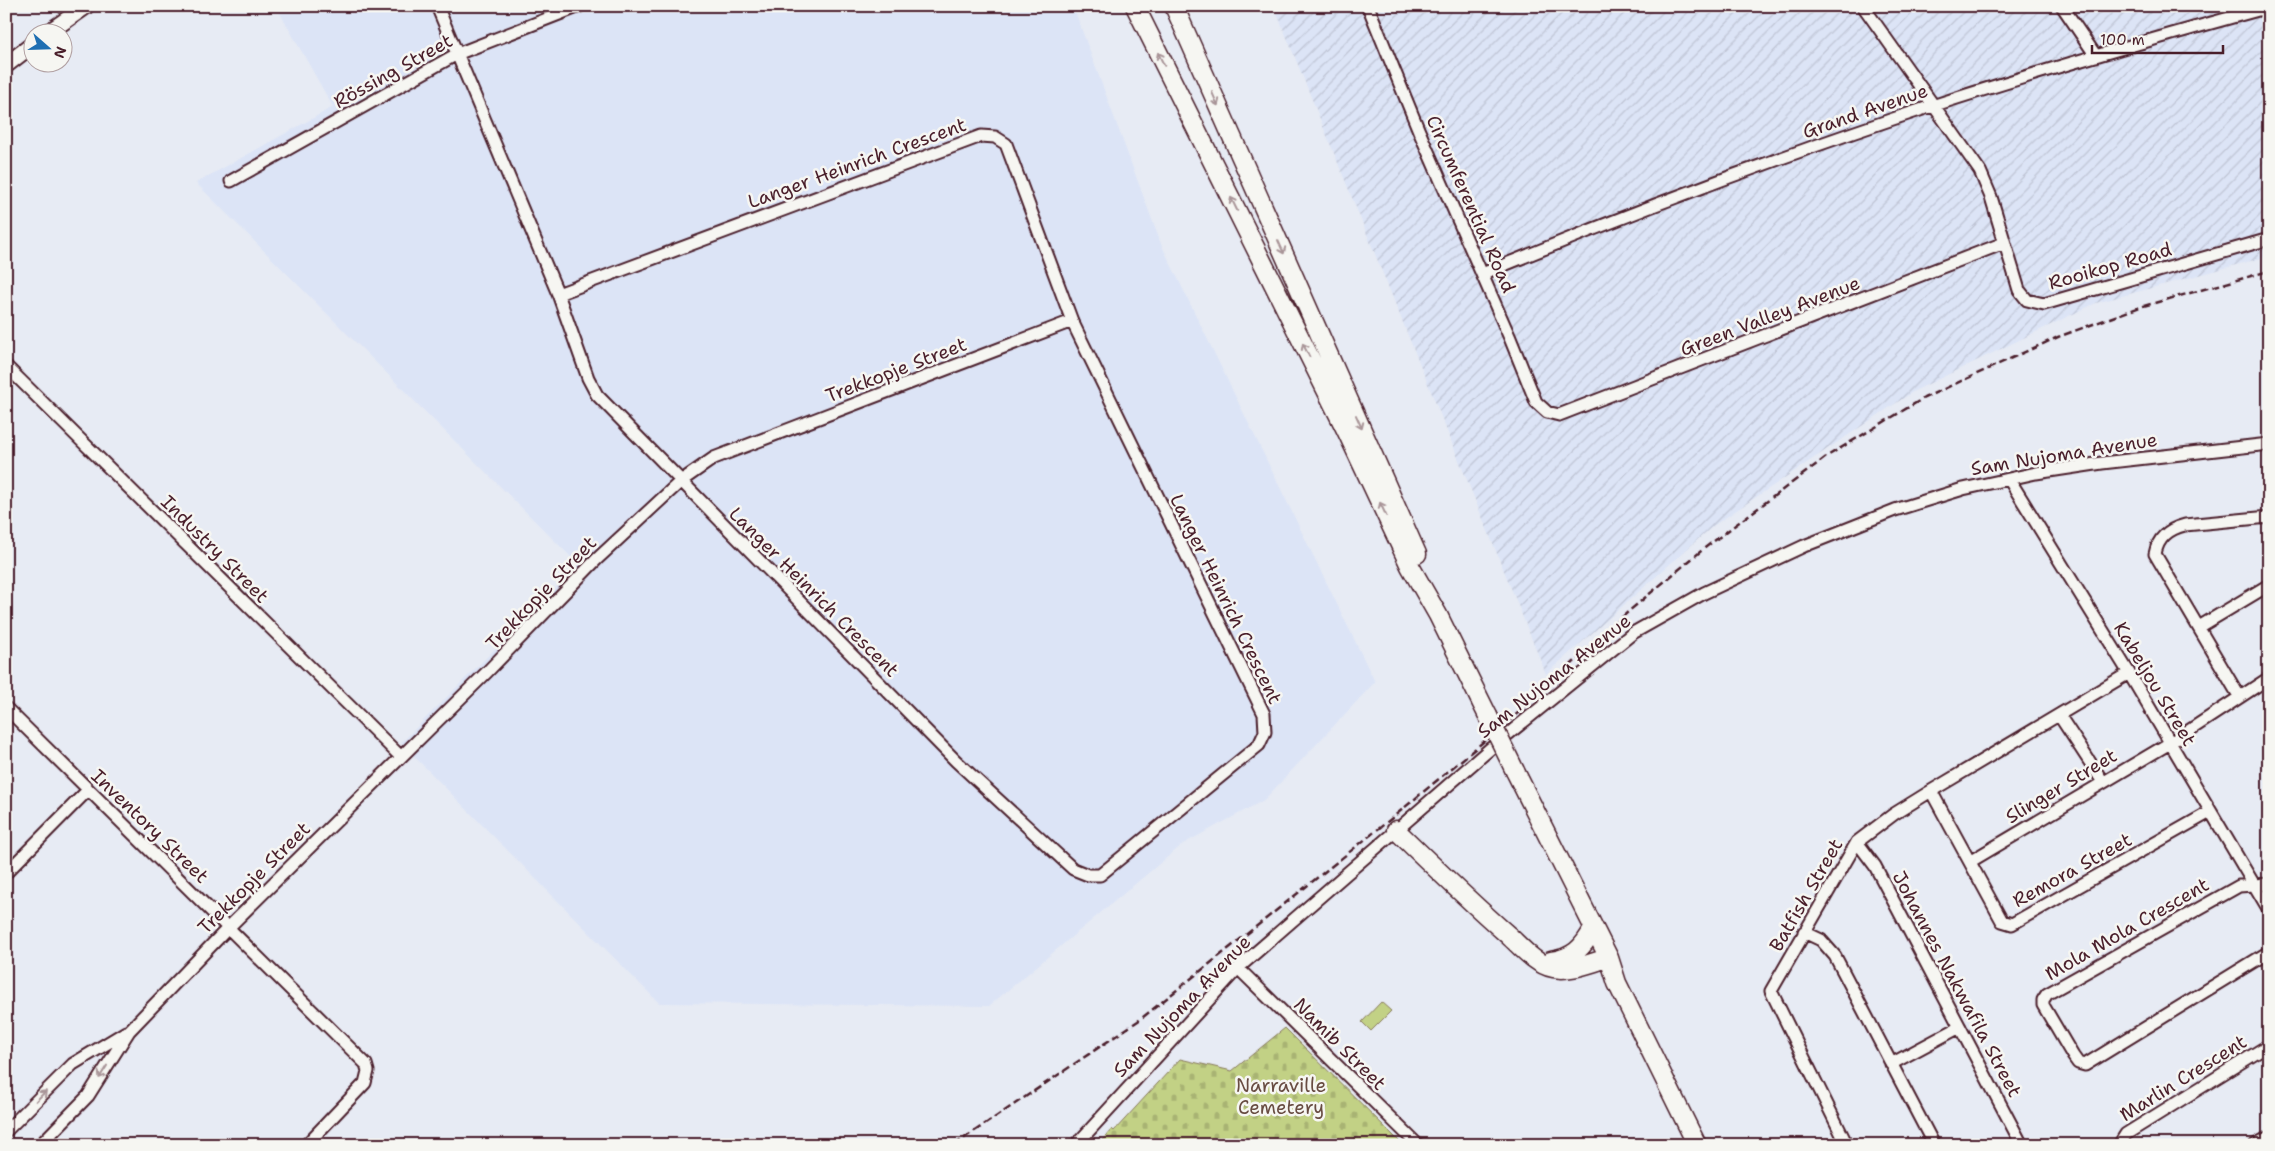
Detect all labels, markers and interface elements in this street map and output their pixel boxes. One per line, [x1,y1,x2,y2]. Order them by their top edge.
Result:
north arrow [22,22,72,72]
scale bar [2092,22,2224,54]
street label: Rössing Street [329,28,457,114]
text: 100 m [2100,30,2145,50]
text: N [50,44,71,61]
one-way arrow [1156,52,1165,67]
street label: Grand Avenue [1799,78,1931,144]
one-way arrow [1211,91,1220,106]
street label: Circumferential Road [1421,111,1521,297]
street label: Langer Heinrich Crescent [744,112,970,214]
one-way arrow [1229,197,1239,212]
street label: Rooikop Road [2046,237,2174,295]
one-way arrow [1277,239,1287,254]
street label: Green Valley Avenue [1677,270,1863,362]
street label: Trekkopje Street [822,332,970,408]
one-way arrow [1301,343,1310,358]
one-way arrow [1354,414,1364,429]
street label: Sam Nujoma Avenue [1969,427,2159,481]
street label: Industry Street [156,490,274,608]
street label: Langer Heinrich Crescent [1164,490,1288,708]
street label: Langer Heinrich Crescent [724,502,904,682]
one-way arrow [1378,502,1388,517]
street label: Trekkopje Street [480,531,602,655]
street label: Sam Nujoma Avenue [1472,608,1636,744]
street label: Kabeljou Street [2108,617,2202,751]
street label: Slinger Street [2001,743,2121,829]
street label: Inventory Street [86,764,214,888]
street label: Trekkopje Street [192,816,316,940]
street label: Remora Street [2008,827,2136,913]
street label: Batfish Street [1764,834,1848,956]
street label: Johannes Nakwafila Street [1887,867,2027,1101]
street label: Mola Mola Crescent [2041,872,2213,986]
street label: Sam Nujoma Avenue [1108,930,1256,1082]
street label: Namib Street [1288,992,1392,1096]
street label: Marlin Crescent [2115,1029,2251,1127]
one-way arrow [97,1065,107,1079]
park label: Narraville Cemetery [1236,1073,1326,1120]
one-way arrow [35,1090,47,1102]

